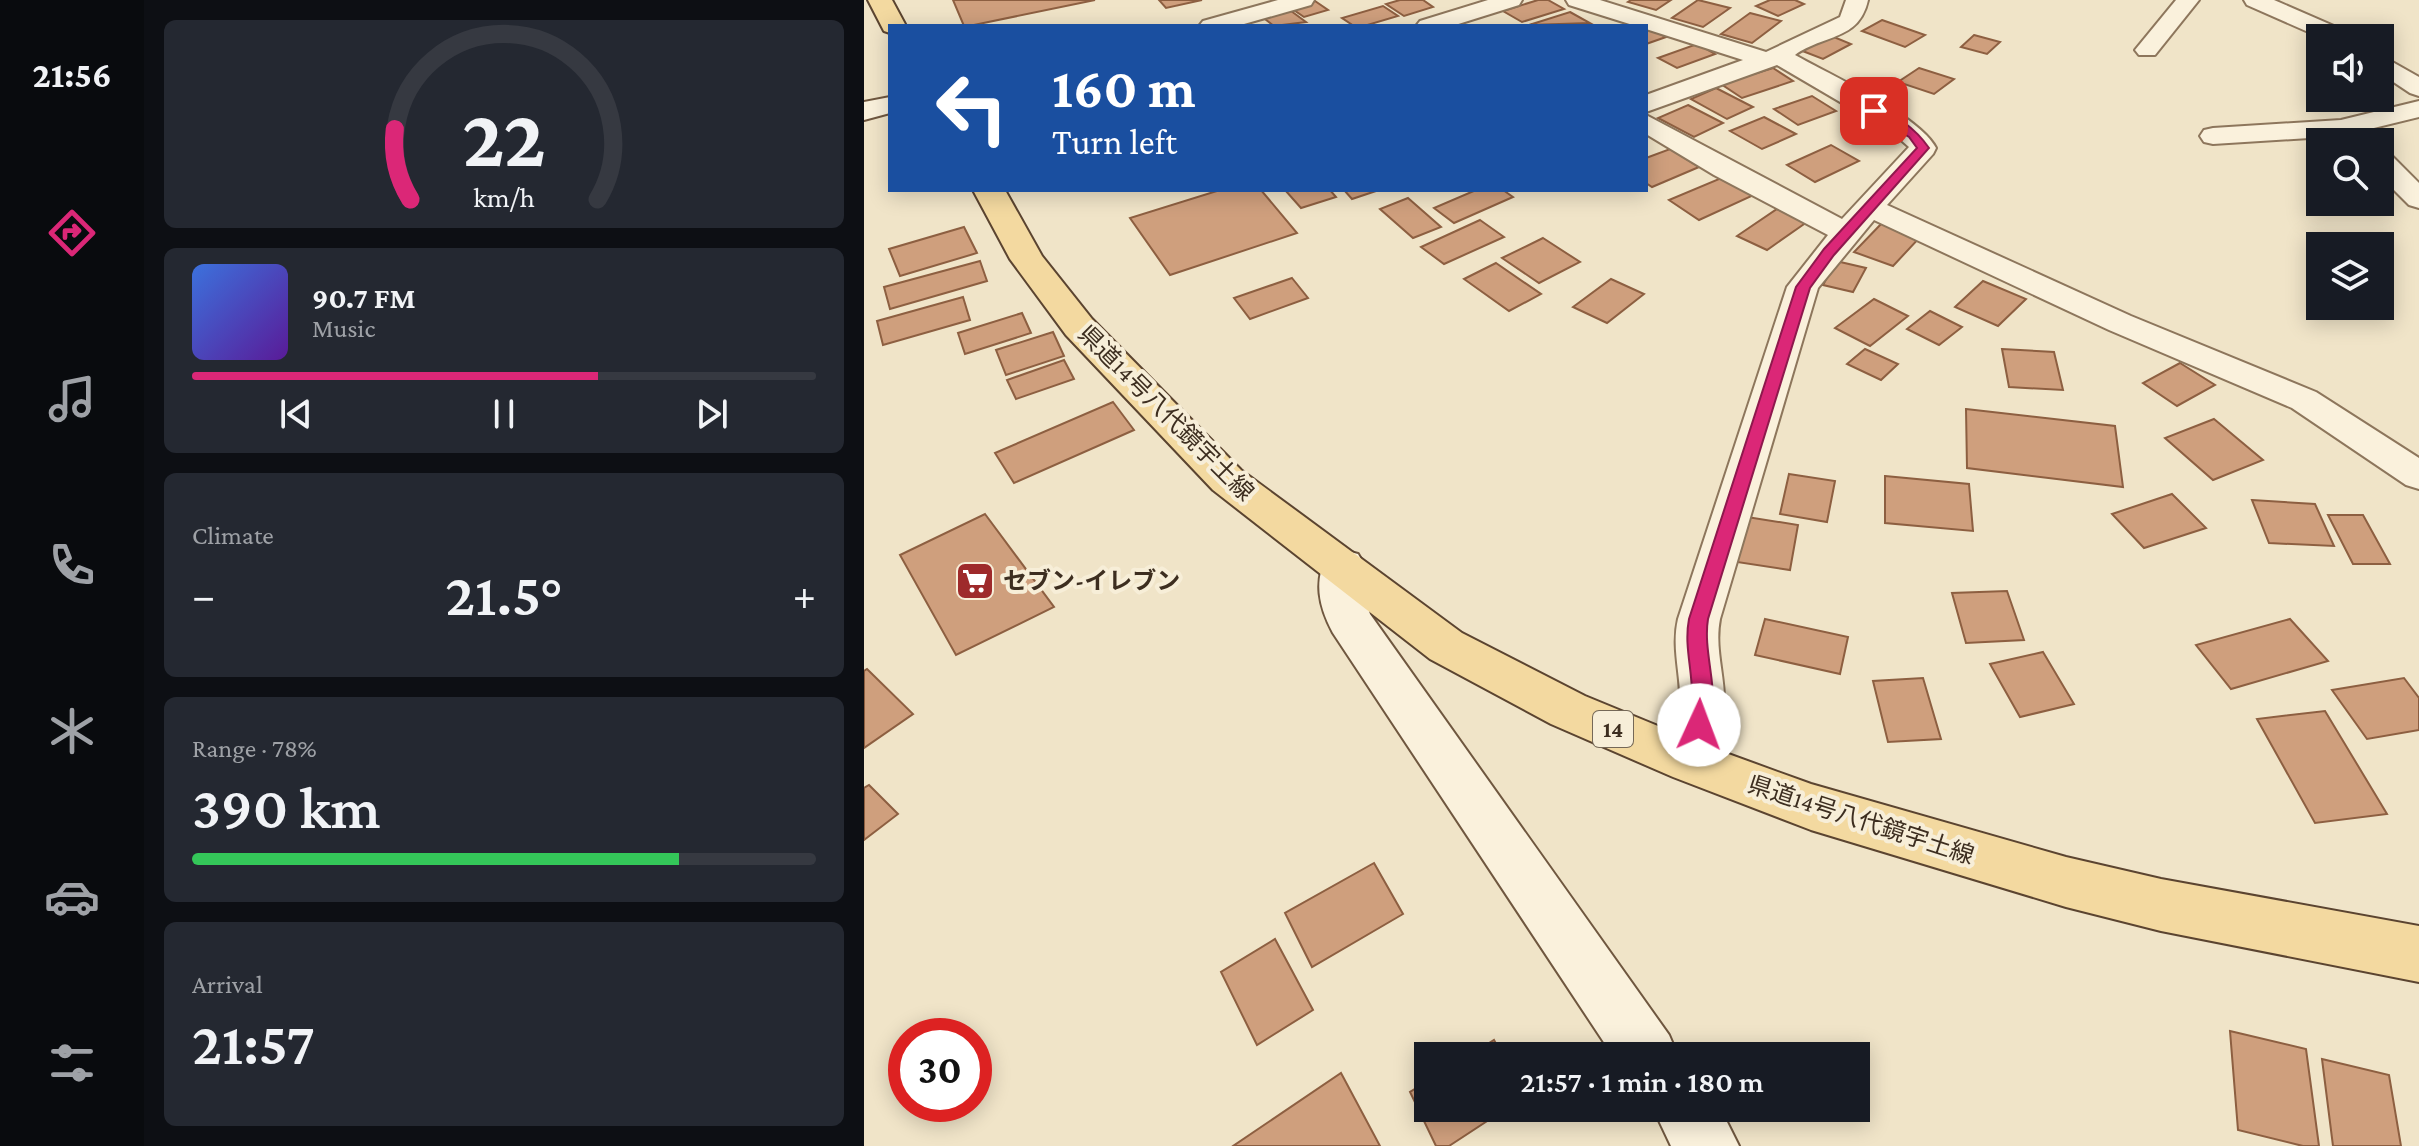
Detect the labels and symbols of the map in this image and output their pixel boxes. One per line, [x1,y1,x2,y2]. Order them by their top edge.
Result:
pin [1840,77,1908,145]
street label: 県道14号八代鏡宇土線 [1073,320,1259,506]
supermarket icon: セブン-イレブン [954,560,996,602]
place label: セブン-イレブン [1003,567,1180,594]
position arrow [1657,683,1741,767]
road number: 14 [1593,711,1633,747]
street label: 県道14号八代鏡宇土線 [1745,770,1978,869]
speed limit sign: 30 [888,1018,992,1122]

